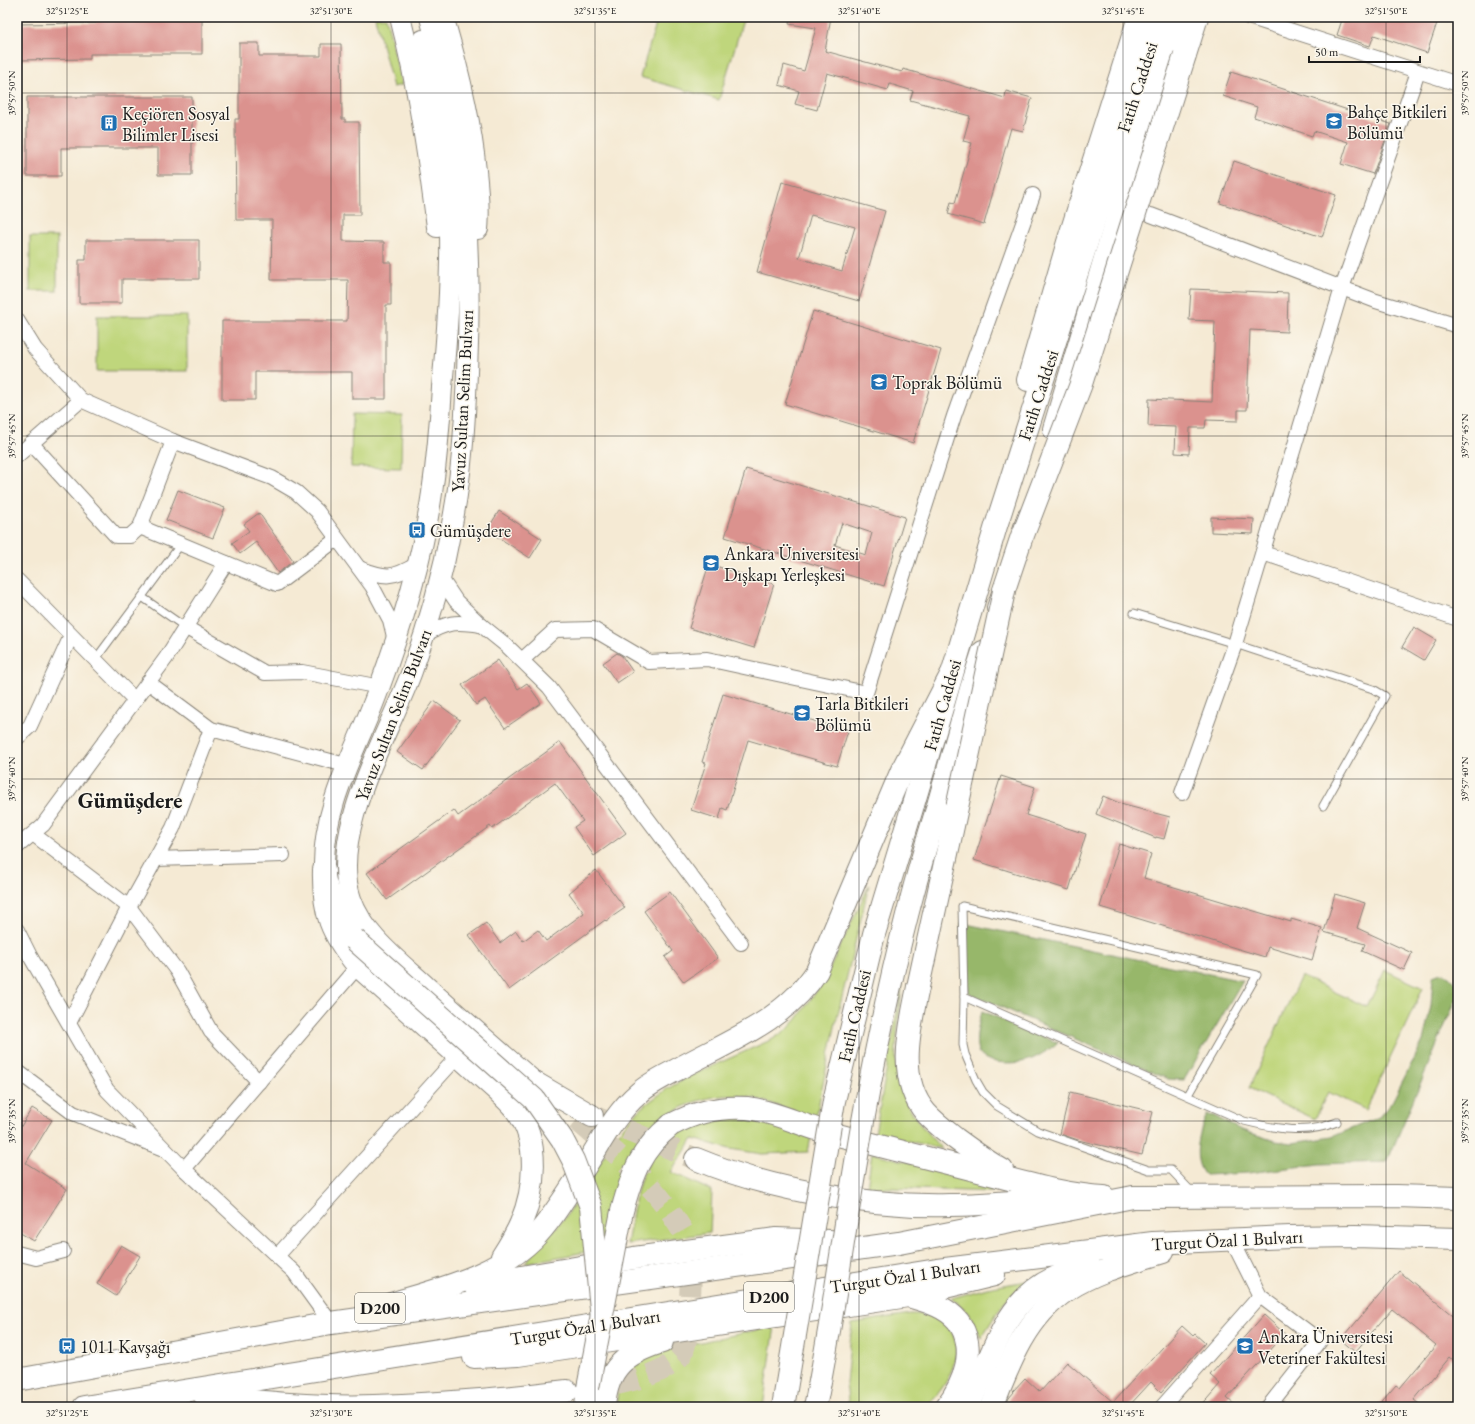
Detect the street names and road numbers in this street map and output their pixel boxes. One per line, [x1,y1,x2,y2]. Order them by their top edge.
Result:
street label: Fatih Caddesi [1112,38,1163,135]
street label: Yavuz Sultan Selim Bulvarı [446,309,478,493]
street label: Fatih Caddesi [1013,346,1064,443]
street label: Yavuz Sultan Selim Bulvarı [350,625,437,804]
street label: Fatih Caddesi [918,656,966,753]
street label: Fatih Caddesi [832,967,876,1064]
street label: Turgut Özal 1 Bulvarı [1151,1225,1304,1255]
street label: Turgut Özal 1 Bulvarı [828,1254,982,1298]
road number: D200 [744,1282,794,1312]
road number: D200 [355,1293,405,1323]
street label: Turgut Özal 1 Bulvarı [508,1304,662,1350]

